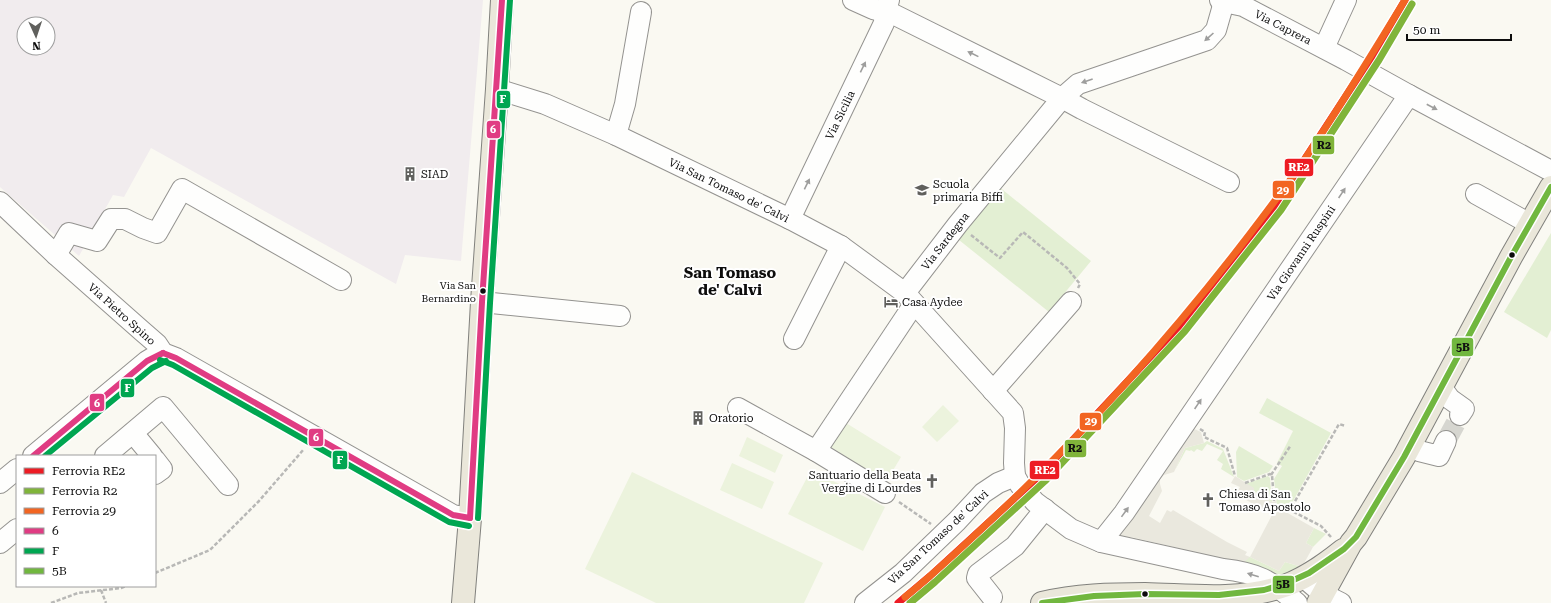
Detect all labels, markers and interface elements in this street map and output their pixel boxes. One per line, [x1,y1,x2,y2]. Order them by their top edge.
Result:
street label: Via Caprera [1252,8,1313,47]
north arrow [16,16,56,56]
scale bar [1407,16,1511,42]
text: 50 m [1413,23,1440,37]
one-way arrow [1204,32,1214,41]
text: N [31,39,41,52]
one-way arrow [968,50,979,57]
one-way arrow [860,61,866,72]
one-way arrow [1081,78,1093,84]
street label: Via Sicilia [823,89,858,142]
line badge: F [496,90,511,109]
text: F [500,93,507,106]
one-way arrow [1426,104,1437,111]
line badge: 6 [486,120,501,139]
text: 6 [490,123,496,136]
line badge: R2 [1312,135,1335,155]
text: R2 [1317,139,1331,152]
street label: Via San Tomaso de' Calvi [667,156,791,225]
line badge: RE2 [1284,158,1314,177]
text: RE2 [1288,161,1310,174]
building icon: SIAD [402,166,418,182]
place label: SIAD [421,168,448,181]
one-way arrow [804,178,810,189]
place label: Scuola primaria Biffi [933,178,1003,204]
line badge: 29 [1272,180,1295,199]
school or university icon: Scuola primaria Biffi [914,182,930,198]
text: 29 [1277,184,1289,197]
one-way arrow [1339,187,1346,199]
street label: Via Giovanni Ruspini [1265,203,1338,303]
street label: Via Sardegna [919,210,972,273]
unlabelled marker [1507,250,1517,260]
district label: San Tomaso de' Calvi [684,264,777,299]
place label: Via San Bernardino [422,280,477,304]
street label: Via Pietro Spino [85,281,158,348]
marker: Via San Bernardino [478,286,488,296]
hotel icon: Casa Aydee [883,294,899,310]
place label: Casa Aydee [902,296,963,309]
line badge: 5B [1451,337,1474,357]
text: 5B [1456,341,1470,354]
line badge: F [120,378,135,398]
text: F [125,382,132,395]
line badge: 6 [89,393,105,412]
text: 6 [94,397,100,410]
one-way arrow [1194,399,1202,410]
building icon: Oratorio [690,410,706,426]
place label: Oratorio [709,412,754,425]
line badge: 29 [1079,412,1102,431]
text: 29 [1085,415,1097,428]
line badge: 6 [308,428,324,447]
text: 6 [313,431,319,444]
line badge: R2 [1064,439,1087,458]
text: R2 [1068,442,1082,455]
line badge: F [332,450,348,470]
text: F [337,454,344,467]
legend [16,455,156,587]
line badge: RE2 [1029,460,1060,480]
text: Ferrovia RE2 [52,464,125,478]
text: RE2 [1034,464,1056,477]
place label: Santuario della Beata Vergine di Lourdes [809,469,921,495]
church icon: Santuario della Beata Vergine di Lourdes [924,473,940,489]
text: Ferrovia R2 [52,484,118,498]
street label: Via San Tomaso de' Calvi [886,487,991,587]
place label: Chiesa di San Tomaso Apostolo [1219,488,1311,514]
church icon: Chiesa di San Tomaso Apostolo [1200,492,1216,508]
text: Ferrovia 29 [52,504,116,518]
one-way arrow [1121,506,1129,517]
text: 6 [52,524,59,538]
text: F [52,544,59,558]
text: 5B [52,564,67,578]
one-way arrow [1246,572,1258,578]
line badge: 5B [1272,575,1295,594]
text: 5B [1276,578,1290,591]
unlabelled marker [1140,589,1150,599]

